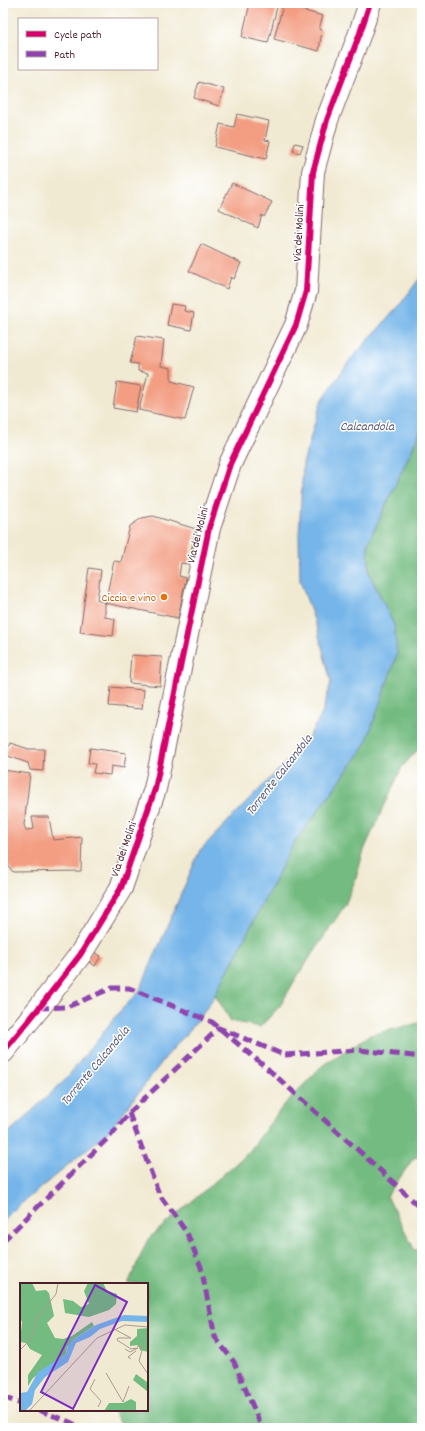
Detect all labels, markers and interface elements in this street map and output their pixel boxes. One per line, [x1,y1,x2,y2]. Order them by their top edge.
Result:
legend [18,18,158,70]
text: Cycle path [54,27,102,44]
text: Path [54,47,75,64]
street label: Via dei Molini [290,204,309,262]
water label: Calcandola [340,418,395,437]
street label: Via dei Molini [183,505,214,565]
place label: Ciccia e vino [102,590,156,607]
marker: Ciccia e vino [159,592,169,602]
water label: Torrente Calcandola [242,730,318,820]
street label: Via dei Molini [107,820,142,879]
water label: Torrente Calcandola [57,1022,135,1111]
inset map [20,1283,148,1411]

